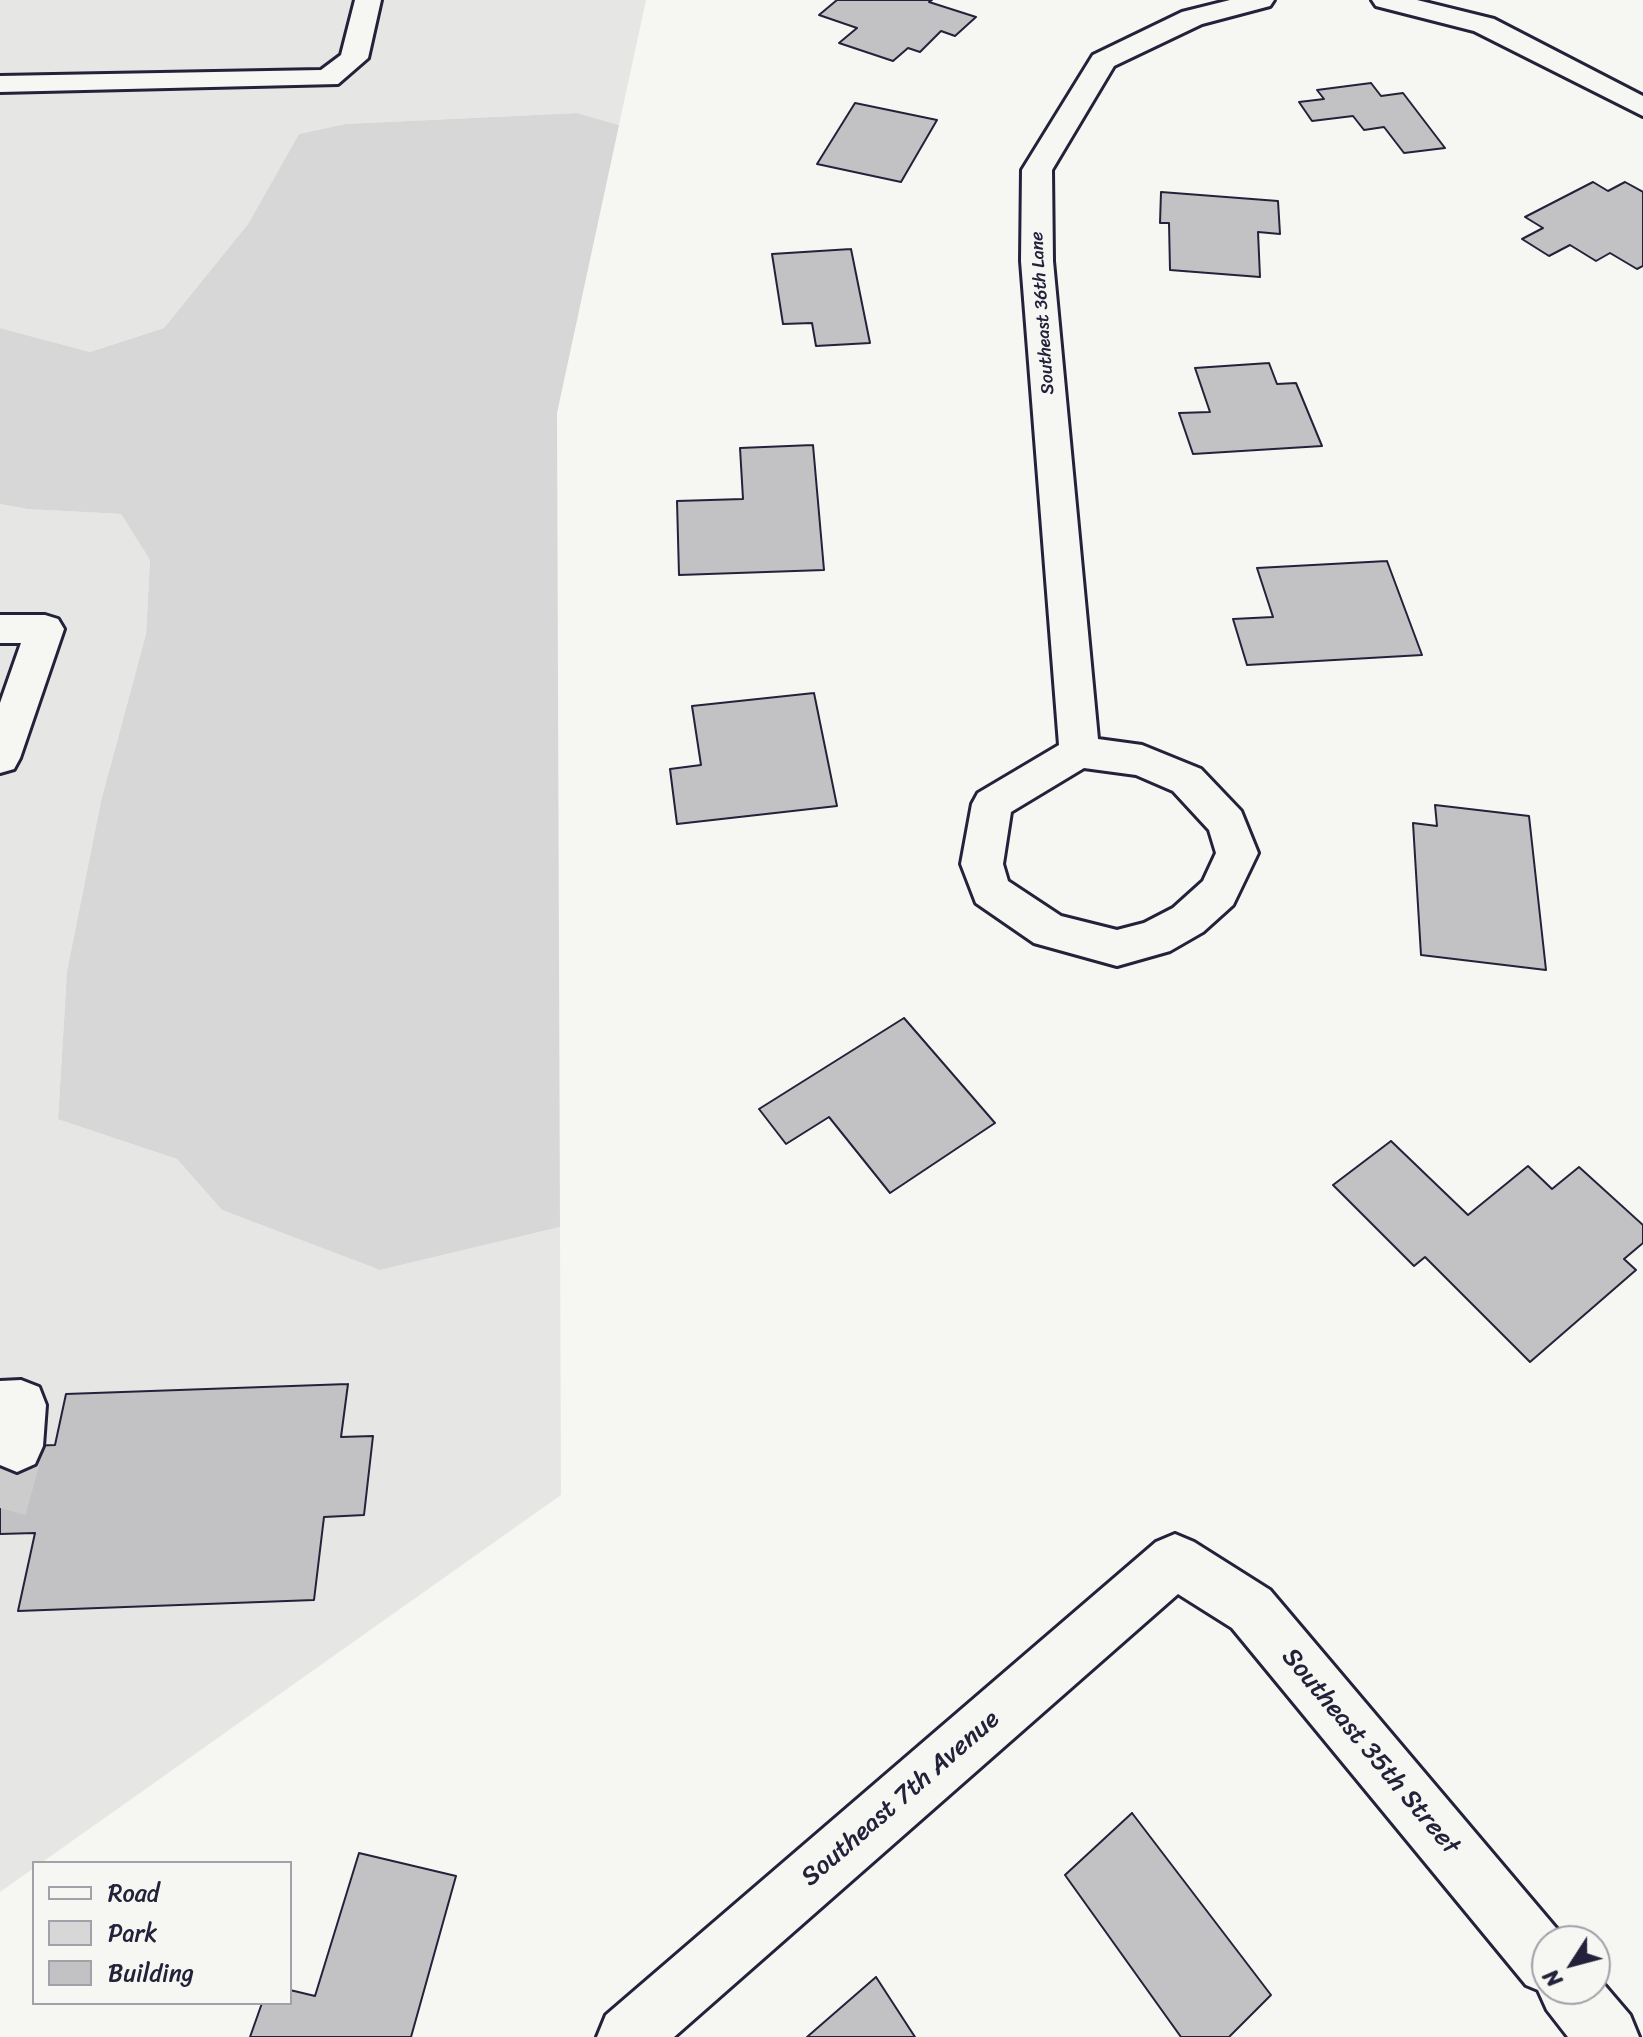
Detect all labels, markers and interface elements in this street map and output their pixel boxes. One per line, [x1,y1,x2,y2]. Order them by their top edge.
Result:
street label: Southeast 36th Lane [1027,231,1059,395]
street label: Southeast 35th Street [1274,1642,1466,1862]
street label: Southeast 7th Avenue [796,1704,1006,1894]
legend [32,1861,292,2005]
text: Road [108,1872,159,1914]
text: Park [108,1912,157,1954]
north arrow [1531,1925,1611,2005]
text: Building [108,1952,194,1994]
text: N [1533,1961,1573,1996]

